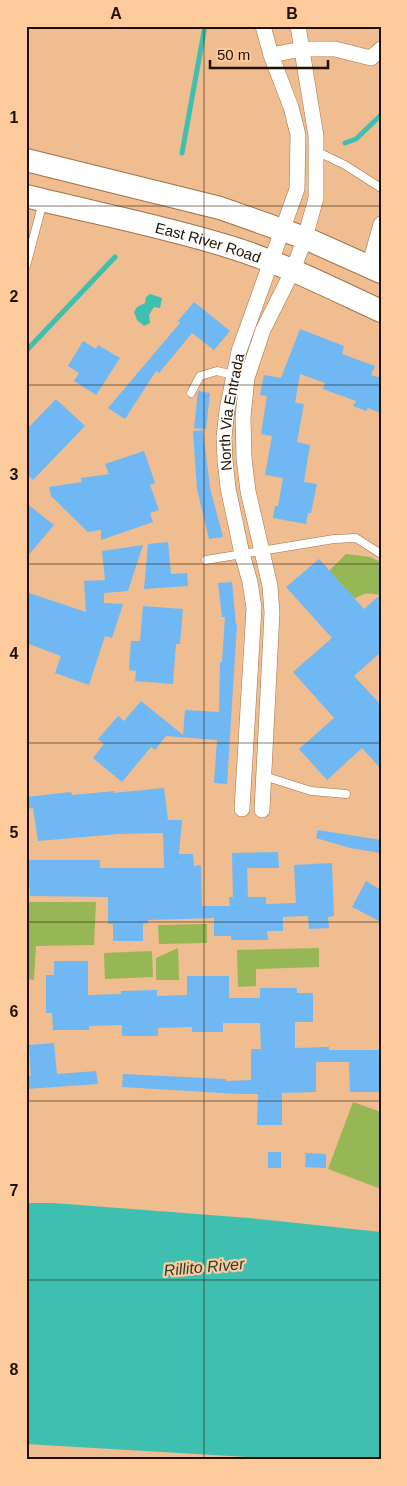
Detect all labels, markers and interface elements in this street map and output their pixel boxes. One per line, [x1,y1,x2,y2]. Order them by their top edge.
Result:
text: A [110,5,122,22]
text: B [286,5,298,22]
scale bar [210,38,327,70]
text: 50 m [217,46,250,63]
text: 1 [10,109,19,126]
street label: East River Road [154,218,264,265]
text: 2 [10,288,19,305]
street label: North Via Entrada [215,351,247,472]
text: 3 [10,466,19,483]
text: 4 [10,645,19,662]
text: 5 [10,824,19,841]
text: 6 [10,1003,19,1020]
text: 7 [10,1182,19,1199]
water label: Rillito River [163,1255,246,1279]
text: 8 [10,1361,19,1378]

